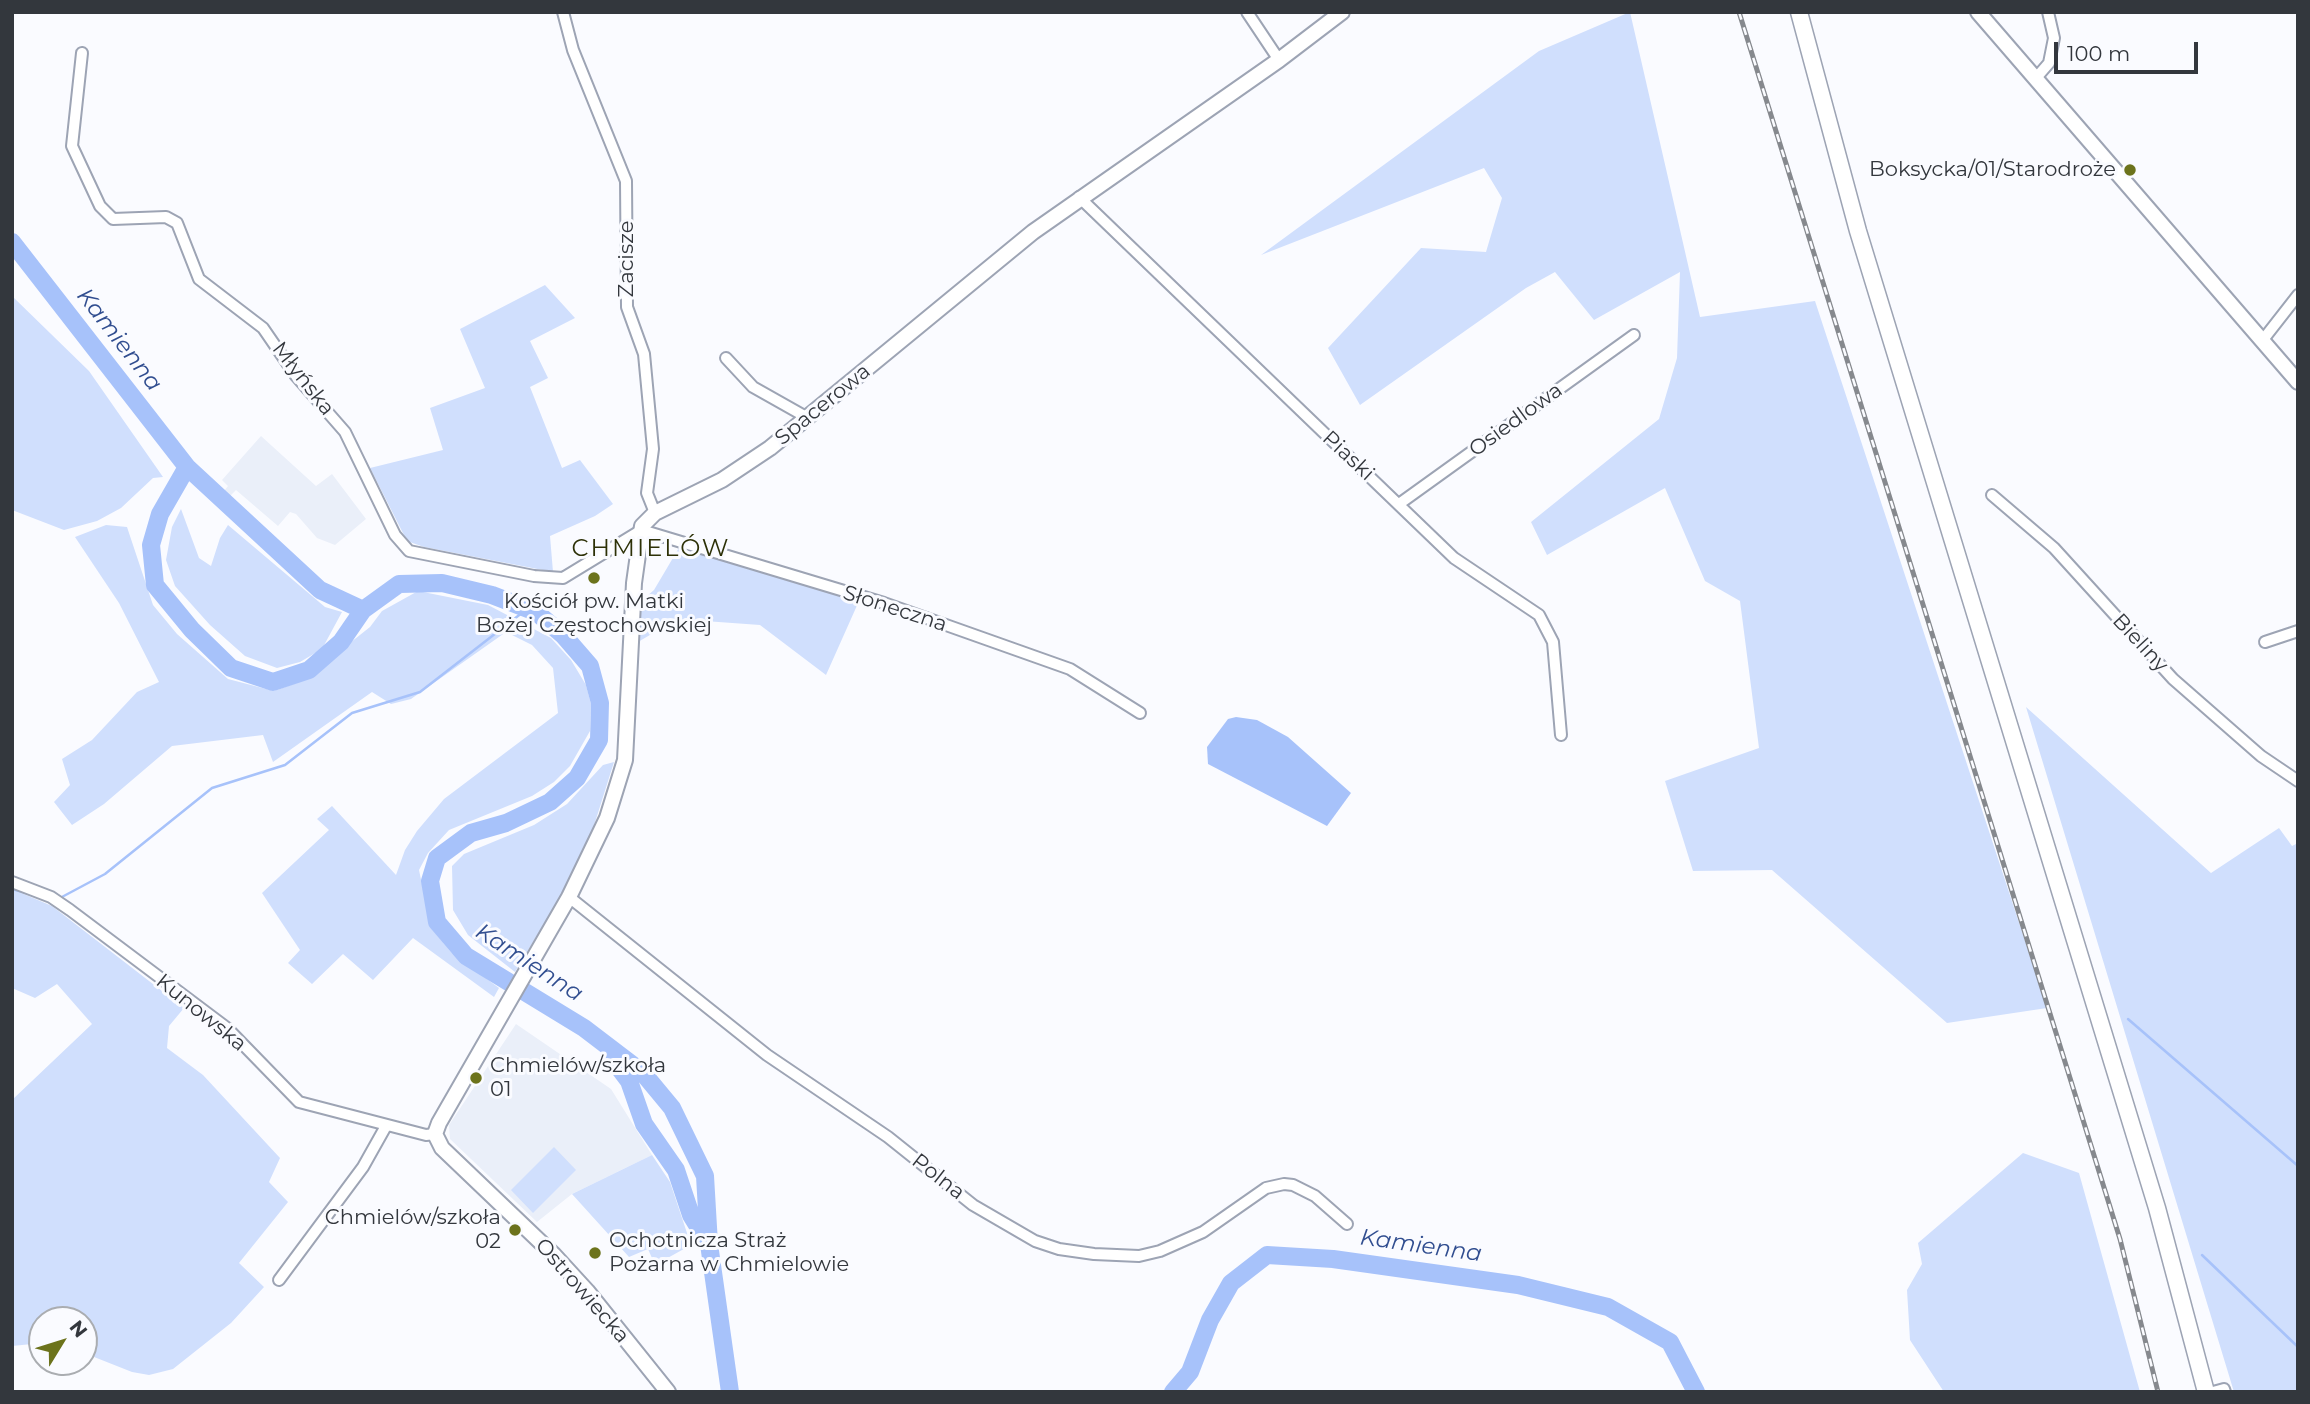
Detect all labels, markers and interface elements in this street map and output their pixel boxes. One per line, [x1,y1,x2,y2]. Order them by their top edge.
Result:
scale bar [2058,28,2202,72]
text: 100 m [2067,41,2130,66]
place label: Boksycka/01/Starodroże [1869,157,2116,183]
marker: Boksycka/01/Starodroże [2122,162,2138,178]
street label: Zacisze [614,221,640,297]
water label: Kamienna [70,283,168,397]
street label: Młyńska [266,337,340,421]
street label: Spacerowa [770,359,876,451]
street label: Osiedlowa [1464,378,1568,462]
street label: Piaski [1317,426,1379,486]
district label: CHMIELÓW [573,535,729,563]
marker: Kościół pw. Matki Bożej Częstochowskiej [586,570,602,586]
street label: Słoneczna [840,580,950,638]
place label: Kościół pw. Matki Bożej Częstochowskiej [476,589,712,639]
street label: Bieliny [2107,609,2173,677]
water label: Kamienna [470,918,588,1008]
street label: Kunowska [151,969,251,1057]
place label: Chmielów/szkoła 01 [490,1053,666,1103]
marker: Chmielów/szkoła 01 [468,1070,484,1086]
street label: Polna [907,1149,969,1205]
place label: Chmielów/szkoła 02 [325,1205,501,1255]
marker: Chmielów/szkoła 02 [507,1222,523,1238]
water label: Kamienna [1358,1224,1484,1268]
place label: Ochotnicza Straż Pożarna w Chmielowie [609,1228,849,1278]
street label: Ostrowiecka [530,1233,634,1349]
marker: Ochotnicza Straż Pożarna w Chmielowie [587,1245,603,1261]
north arrow [28,1306,98,1376]
text: N [65,1316,92,1342]

